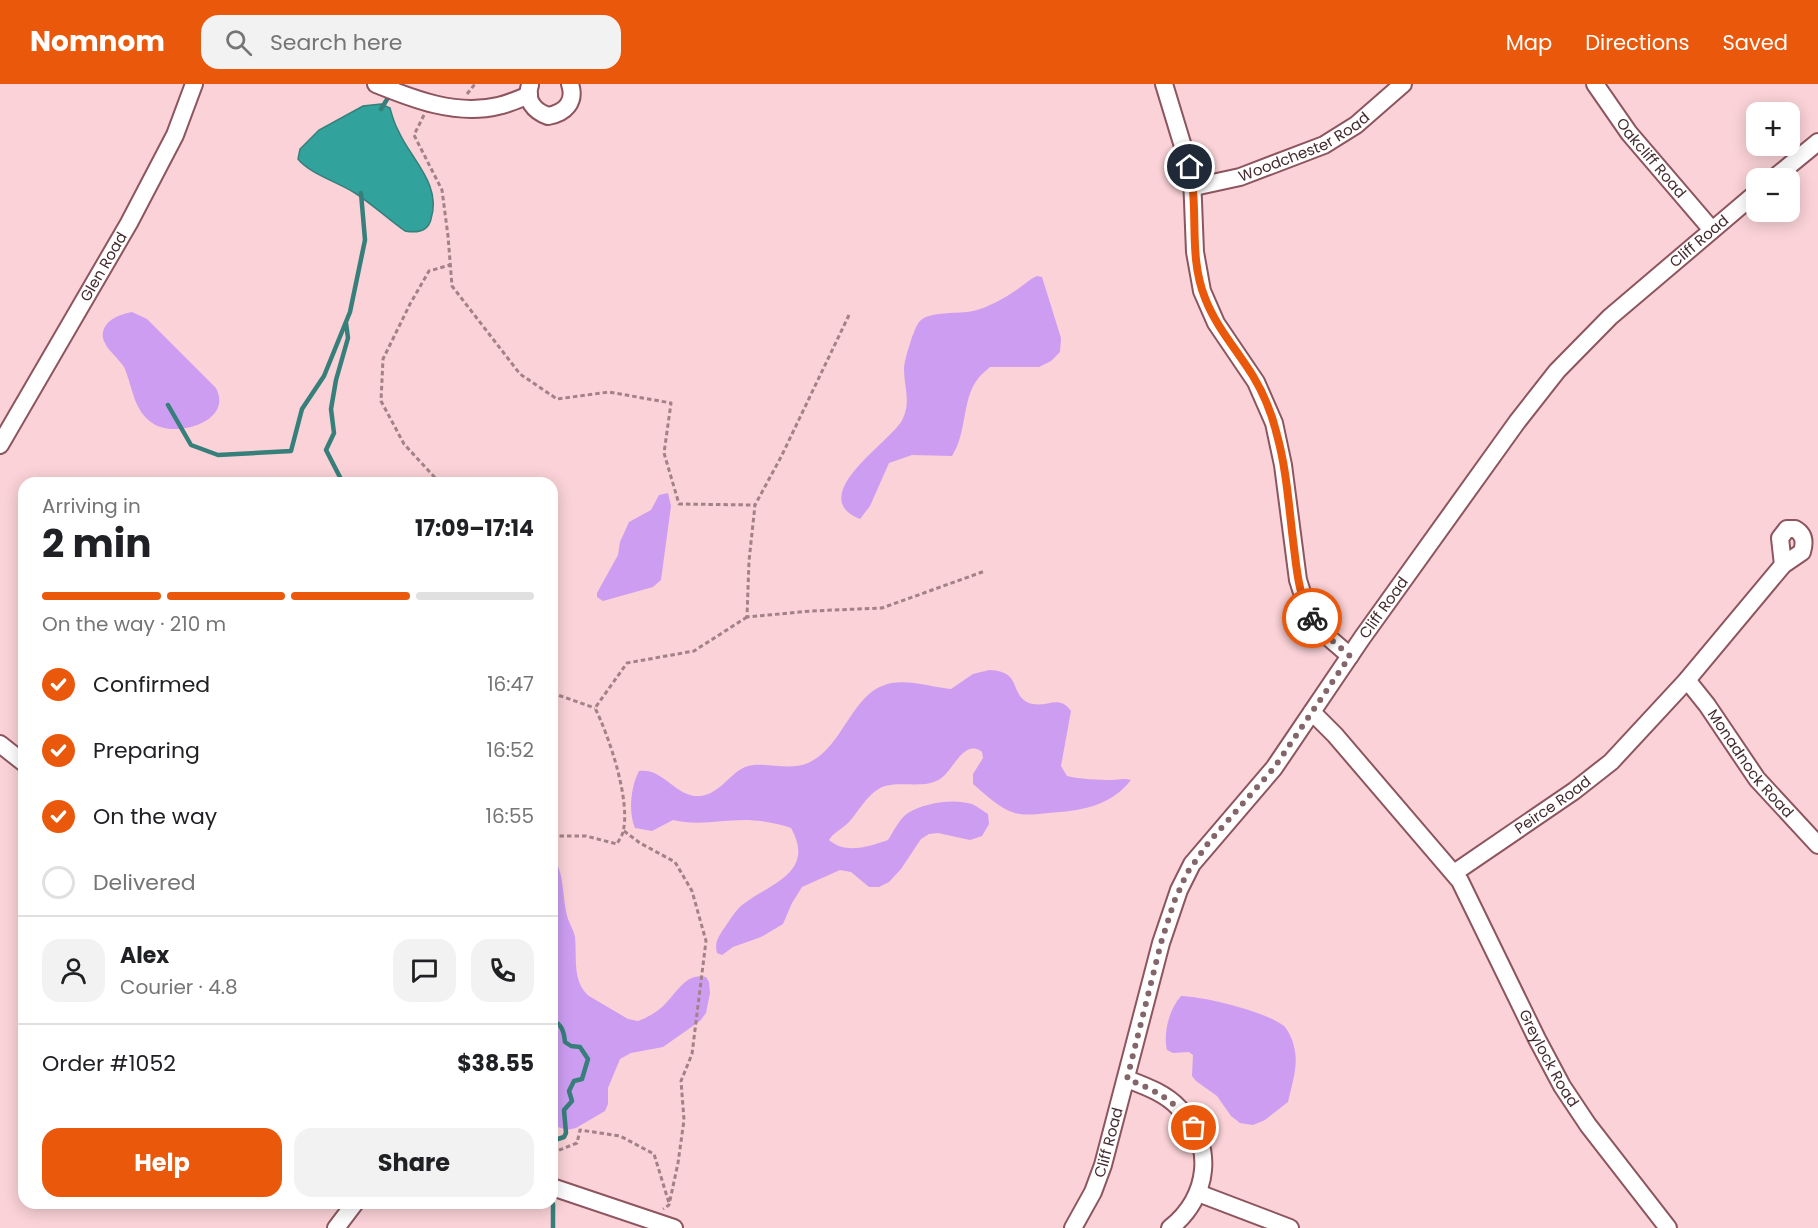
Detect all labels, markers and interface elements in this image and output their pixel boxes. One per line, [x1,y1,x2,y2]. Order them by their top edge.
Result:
search box [201,15,621,69]
text: Nomnom [30,22,165,61]
icon: search [222,26,255,59]
text: Search here [270,27,402,58]
text: Map [1506,28,1552,57]
text: Directions [1585,28,1689,57]
text: Saved [1722,28,1788,57]
map controls [1746,102,1800,222]
button: + [1746,102,1800,156]
street label: Woodchester Road [1235,107,1374,187]
street label: Oakcliff Road [1612,113,1691,202]
pin [1164,141,1215,192]
icon: home [1173,150,1206,183]
button: − [1746,168,1800,222]
street label: Cliff Road [1665,210,1733,272]
street label: Glen Road [75,228,132,305]
text: Arriving in [42,492,141,520]
text: 17:09–17:14 [415,513,534,544]
text: 2 min [42,516,152,571]
street label: Cliff Road [1354,572,1413,643]
courier [1282,588,1342,648]
icon: bike [1296,602,1329,635]
text: On the way · 210 m [42,610,226,638]
icon: check [42,668,75,701]
text: Confirmed [93,669,210,700]
text: 16:47 [487,670,534,698]
street label: Monadnock Road [1703,705,1799,822]
icon: check [42,734,75,767]
text: Preparing [93,735,200,766]
text: 16:52 [487,736,534,764]
street label: Peirce Road [1510,771,1595,839]
icon: check [42,800,75,833]
text: On the way [93,801,217,832]
text: 16:55 [486,802,534,830]
text: Delivered [93,867,196,898]
button: person [42,939,105,1002]
button: chat [393,939,456,1002]
button: phone [471,939,534,1002]
text: Alex [120,940,169,971]
text: Courier · 4.8 [120,973,238,1001]
street label: Greylock Road [1514,1006,1584,1111]
text: Order #1052 [42,1048,176,1079]
text: $38.55 [457,1048,534,1079]
pin [1168,1102,1219,1153]
street label: Cliff Road [1088,1105,1128,1181]
icon: bag [1177,1111,1210,1144]
button: Help [42,1128,282,1197]
button: Share [294,1128,534,1197]

